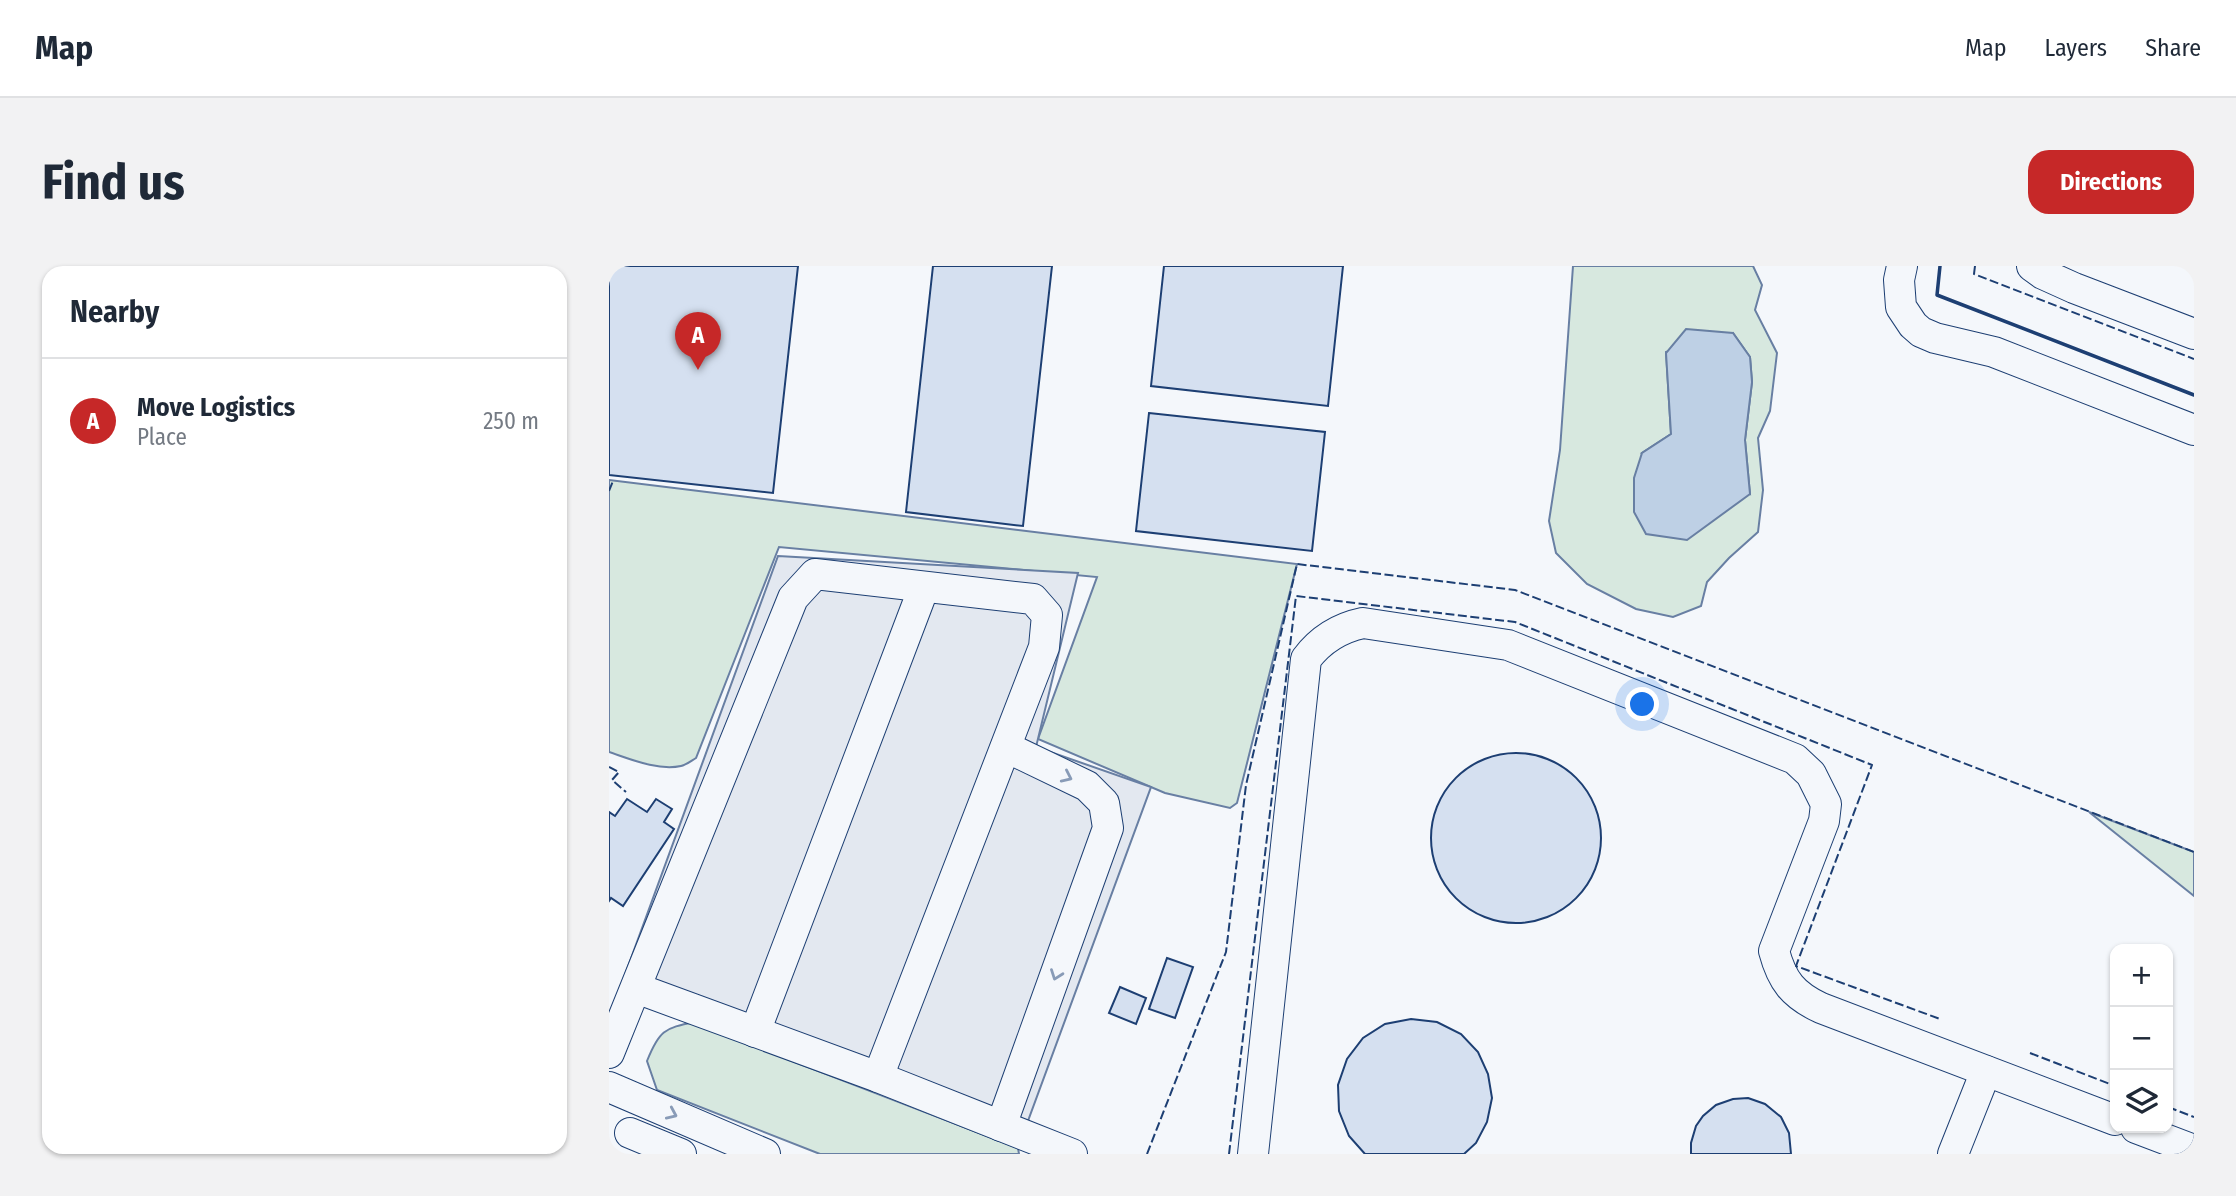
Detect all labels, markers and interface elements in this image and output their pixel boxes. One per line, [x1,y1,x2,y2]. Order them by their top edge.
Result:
text: Map [35,28,93,68]
text: Map [1965,34,2007,62]
text: Layers [2045,34,2107,62]
text: Share [2145,34,2201,62]
button: Directions [2028,150,2194,214]
text: Find us [42,153,185,212]
text: Nearby [70,294,159,330]
pin: A [675,312,721,370]
text: Move Logistics [137,392,295,423]
text: A [87,407,99,435]
text: 250 m [483,407,539,435]
text: Place [137,423,187,451]
your location [1625,687,1659,721]
one-way arrow [1060,768,1072,782]
map controls [2110,944,2173,1133]
button: + [2110,944,2173,1007]
one-way arrow [1050,969,1064,981]
button: − [2110,1007,2173,1070]
button: layers [2110,1070,2173,1133]
one-way arrow [664,1106,677,1120]

